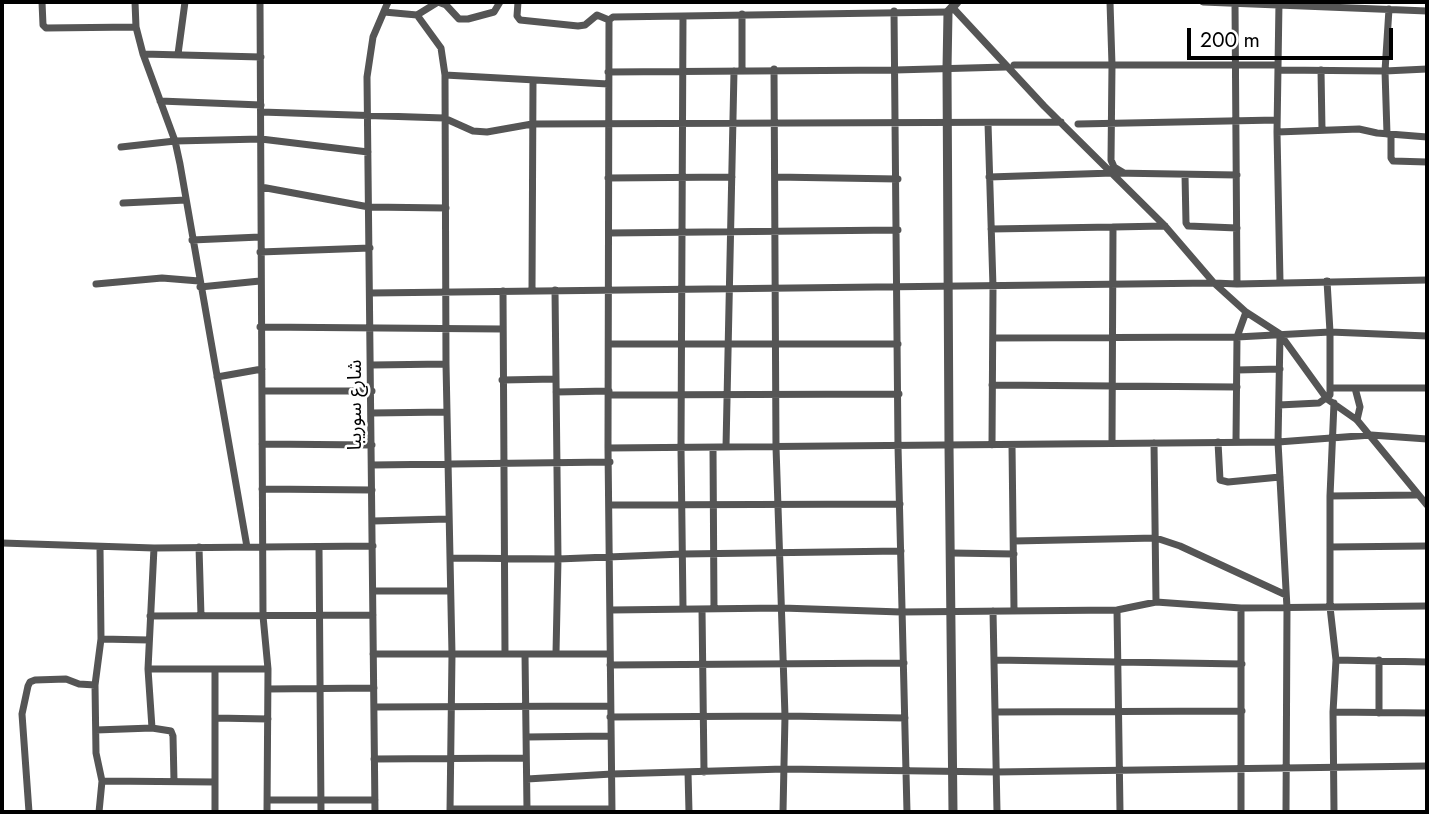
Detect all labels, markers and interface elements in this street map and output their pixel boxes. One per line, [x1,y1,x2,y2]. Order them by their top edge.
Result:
scale bar [1191,14,1398,58]
text: 200 m [1200,25,1260,55]
street label: شارع سوريبا [345,360,367,450]

